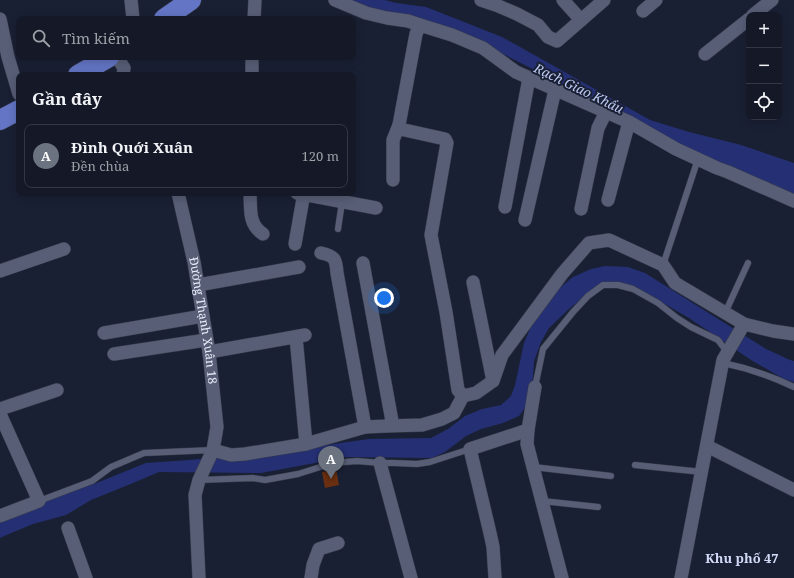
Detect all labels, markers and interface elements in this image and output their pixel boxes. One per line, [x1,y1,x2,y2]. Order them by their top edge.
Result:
map controls [746,12,782,120]
button: + [746,12,782,48]
search box [16,16,356,60]
icon: search [30,27,52,49]
text: Tìm kiếm [62,28,130,48]
button: − [746,48,782,84]
water label: Rạch Giao Khẩu [530,58,627,118]
button: locate [746,84,782,120]
text: Gần đây [32,87,102,110]
text: Đình Quới Xuân [71,137,193,157]
text: A [41,147,51,165]
text: 120 m [302,147,339,165]
text: Đền chùa [71,157,129,175]
street label: Đường Thạnh Xuân 18 [185,255,221,385]
your location [374,288,394,308]
pin: A [318,446,344,479]
district label: Khu phố 47 [705,549,779,567]

